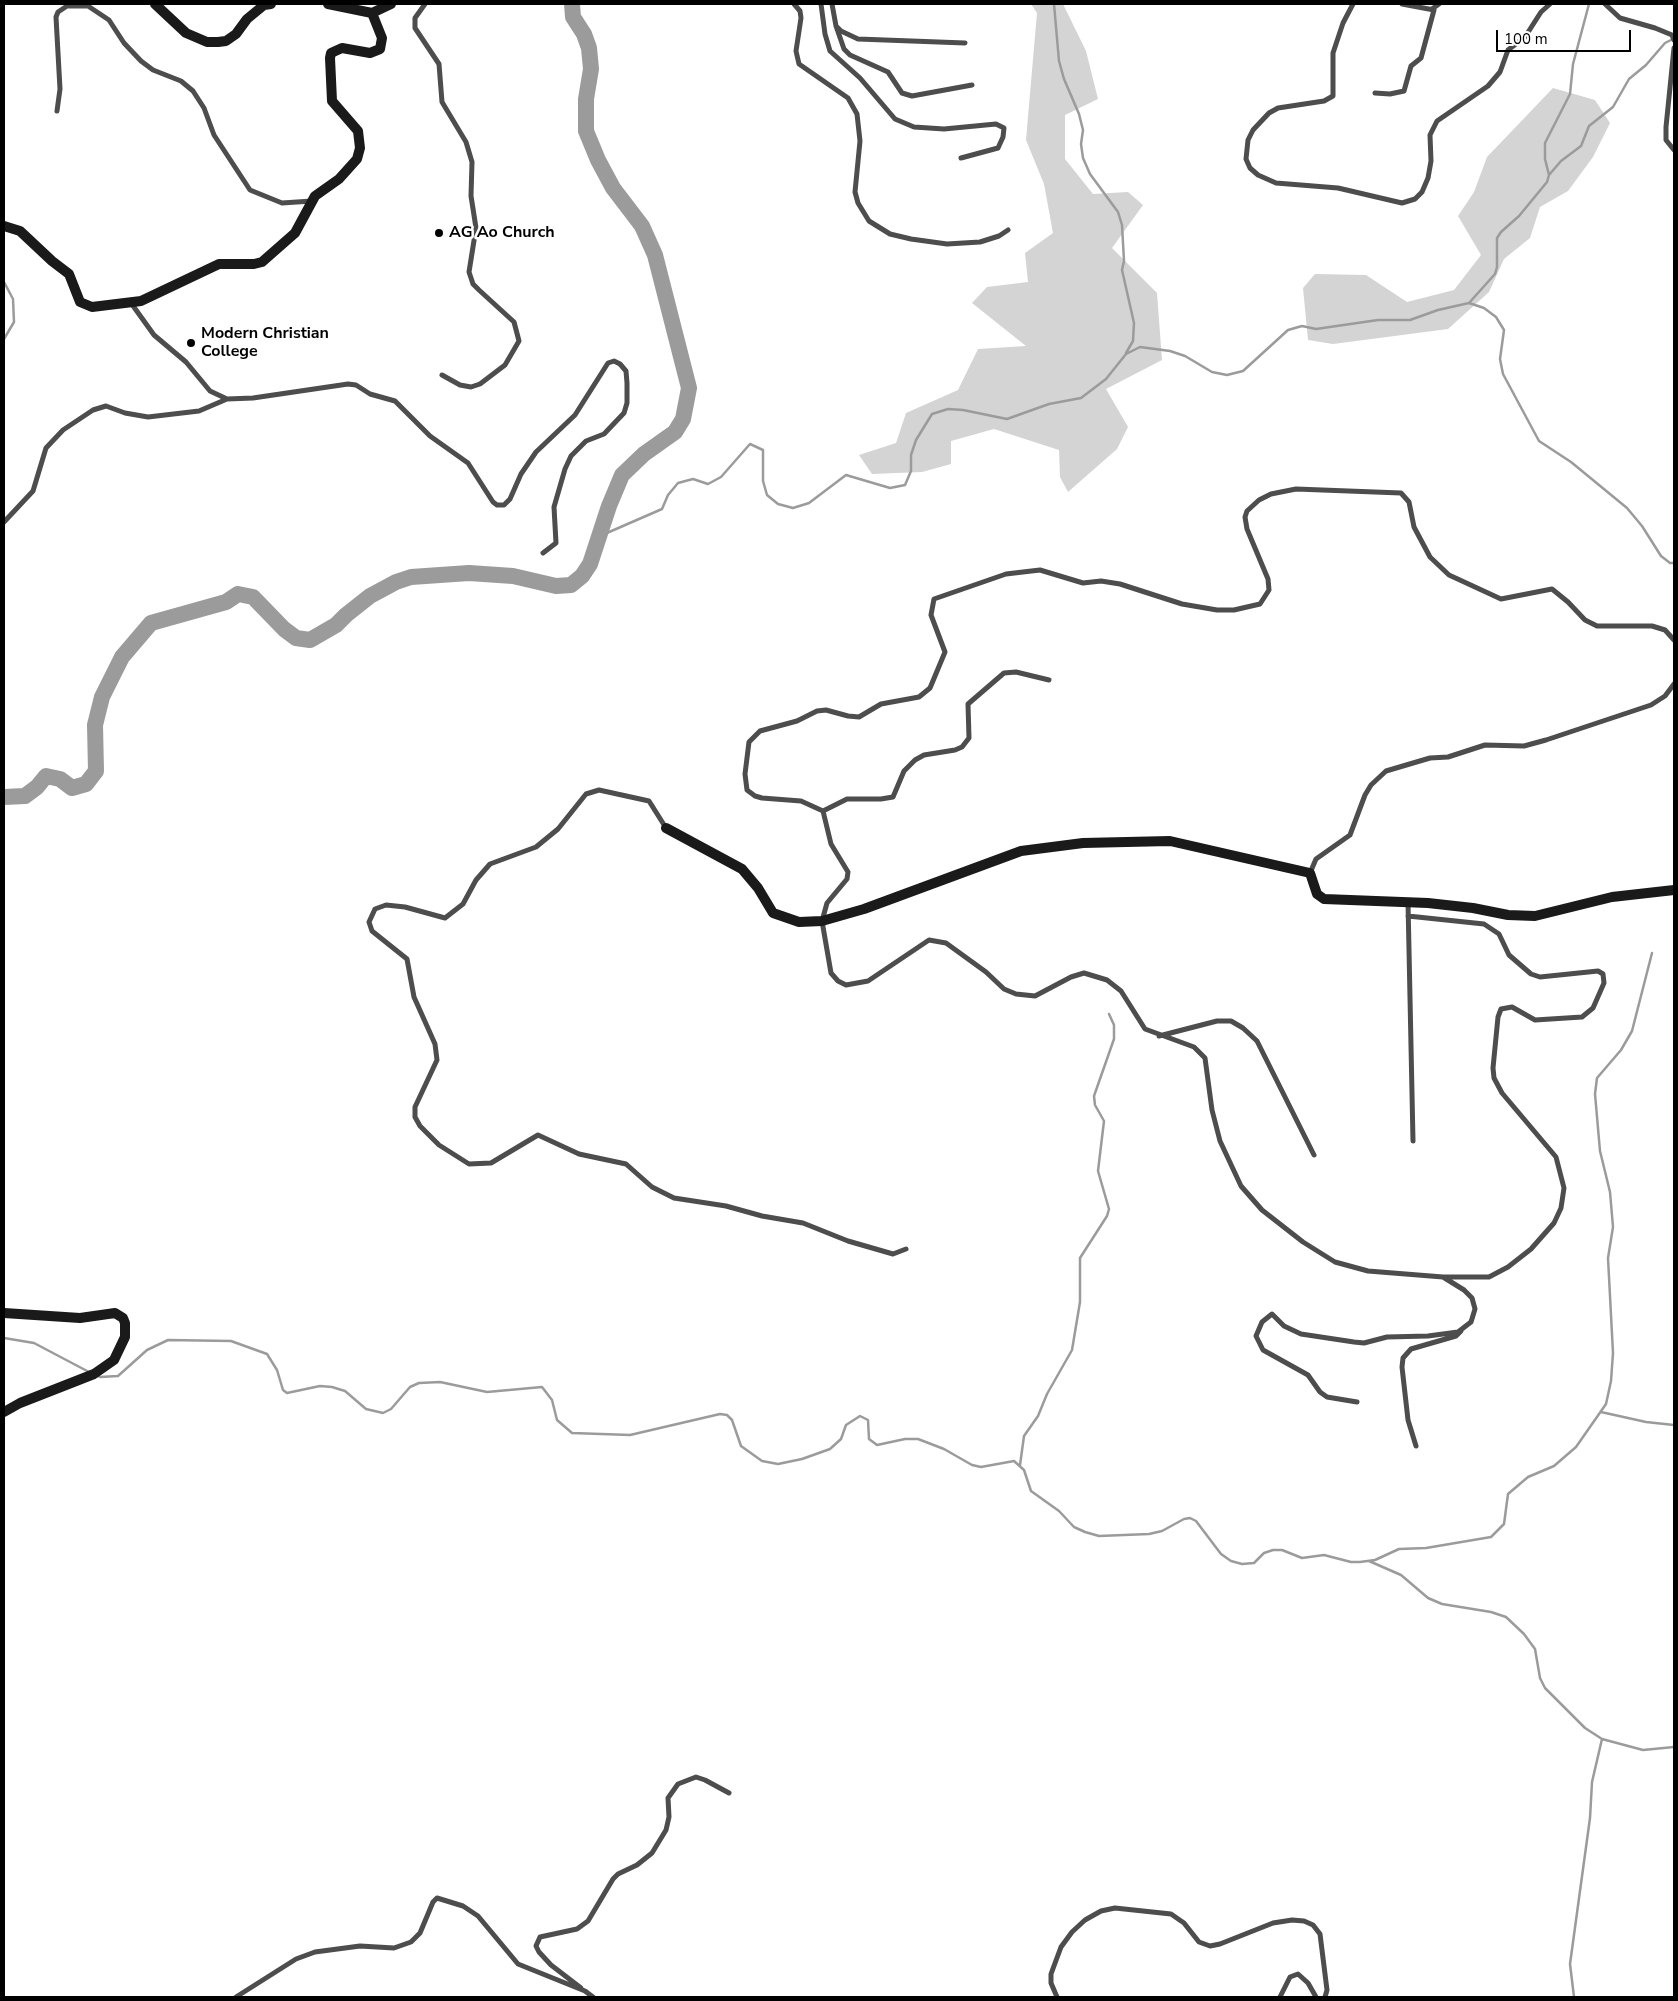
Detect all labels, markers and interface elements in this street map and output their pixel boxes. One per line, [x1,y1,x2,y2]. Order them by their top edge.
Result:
scale bar [1498,20,1633,52]
text: 100 m [1504,29,1548,49]
place label: AG Ao Church [449,223,555,243]
marker: AG Ao Church [433,227,445,239]
place label: Modern Christian College [201,324,329,362]
marker: Modern Christian College [185,337,197,349]

